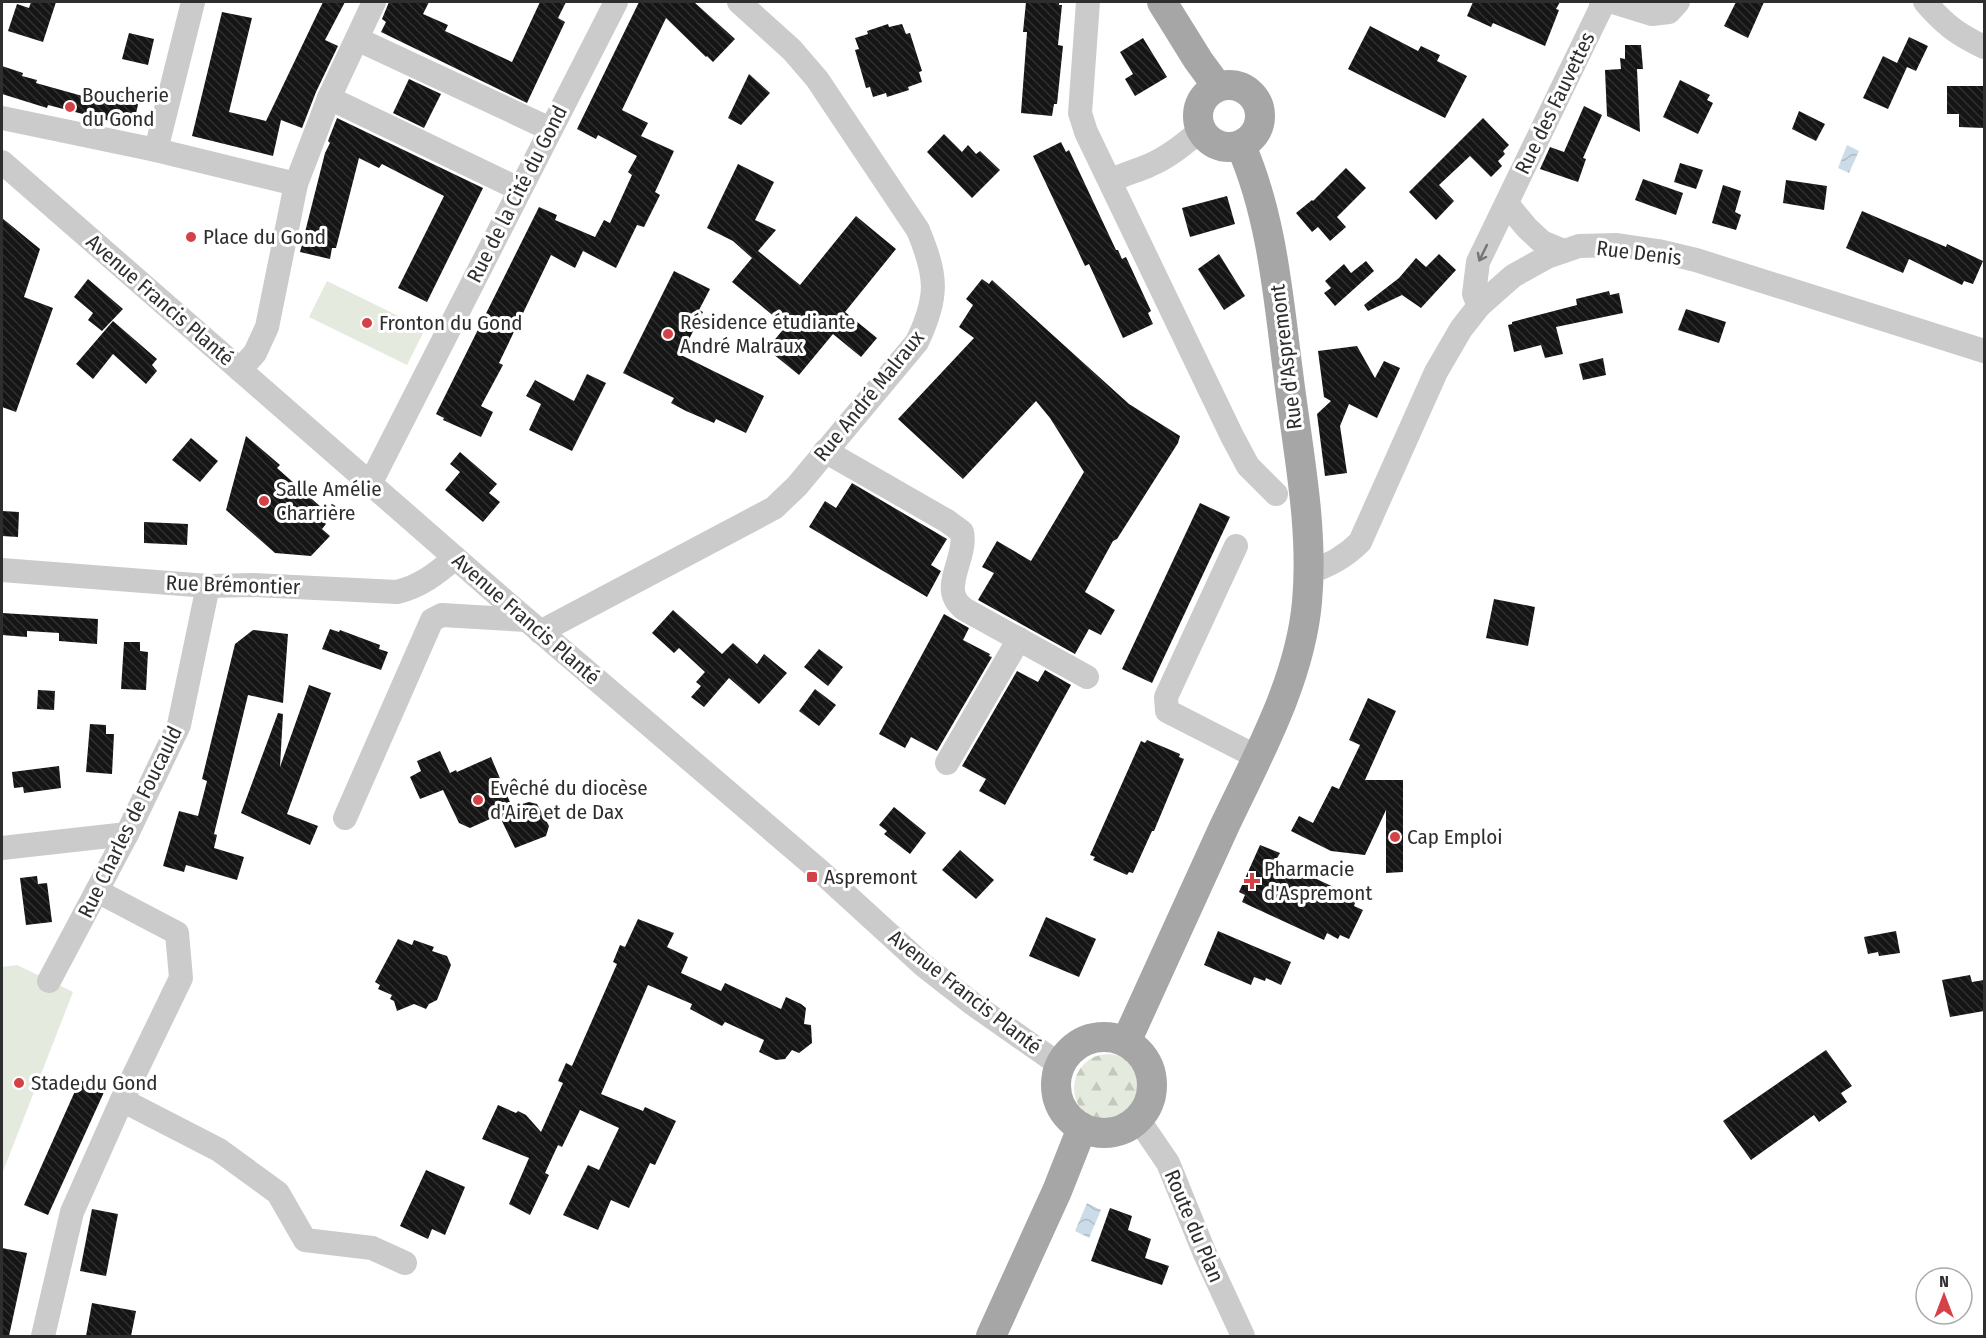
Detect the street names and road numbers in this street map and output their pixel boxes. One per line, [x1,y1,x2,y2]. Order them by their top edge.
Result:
street label: Rue des Fauvettes [1509,28,1601,178]
street label: Rue de la Cité du Gond [461,101,573,287]
street label: Avenue Francis Planté [81,229,239,371]
street label: Rue Denis [1595,235,1683,271]
street label: Rue d'Aspremont [1264,283,1308,431]
street label: Rue André Malraux [808,325,930,467]
street label: Avenue Francis Planté [447,548,605,690]
street label: Rue Brémontier [165,570,301,600]
street label: Rue Charles de Foucauld [72,722,188,922]
street label: Avenue Francis Planté [883,924,1047,1060]
street label: Route du Plan [1159,1166,1229,1286]

